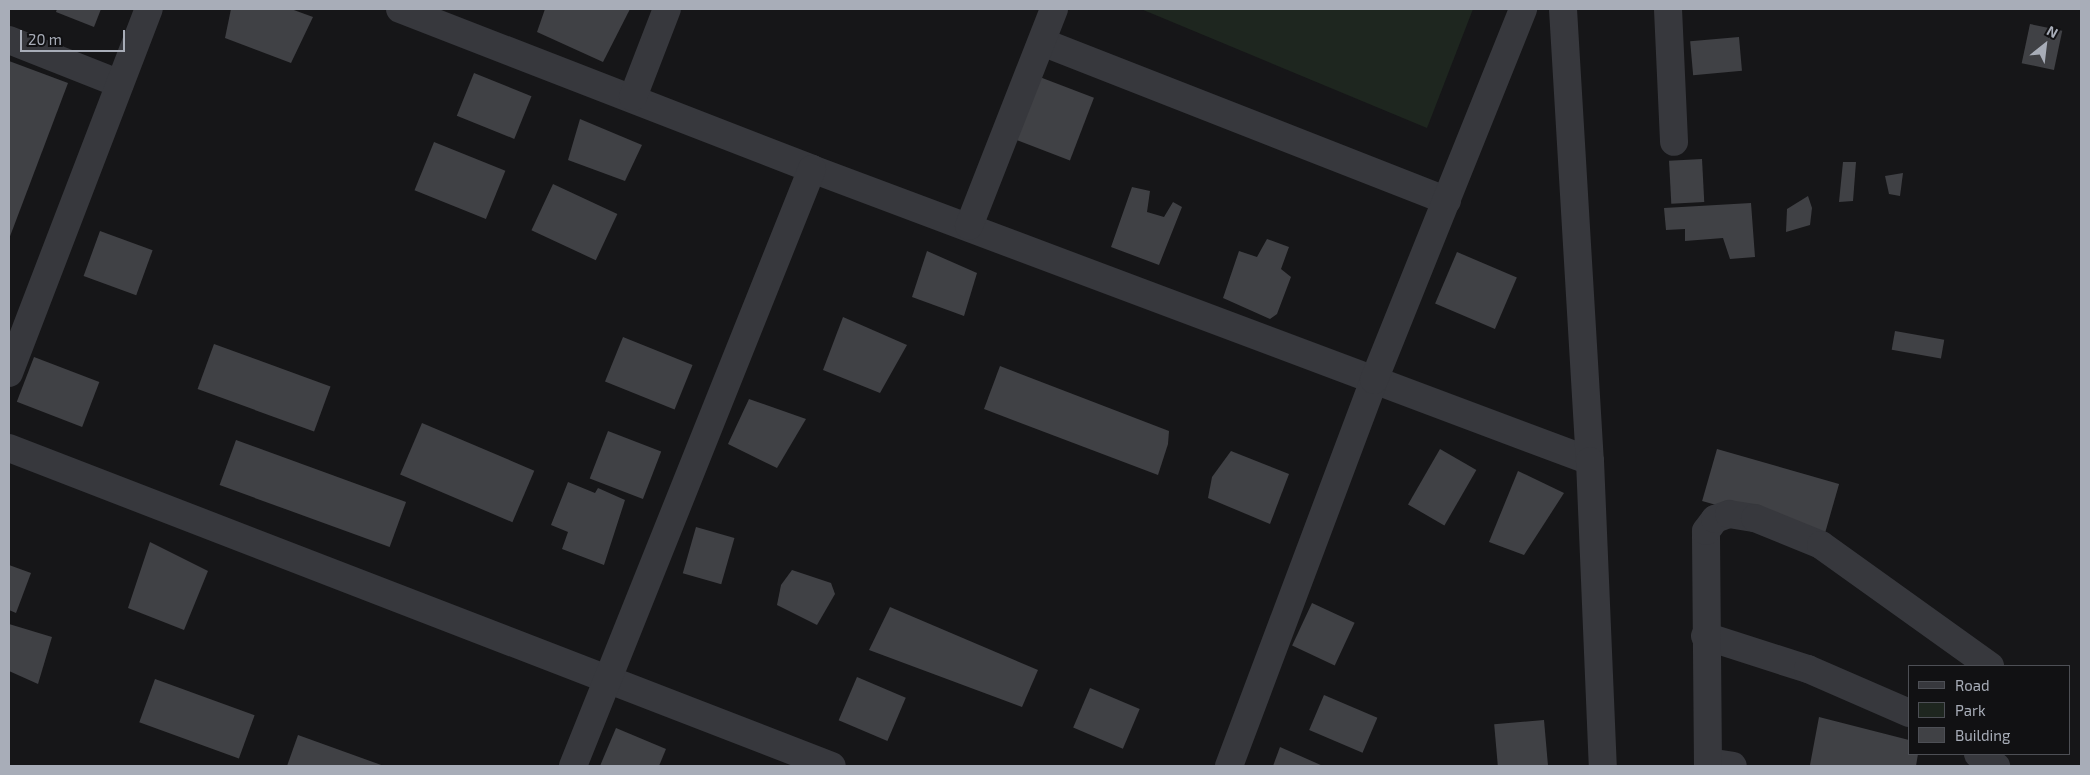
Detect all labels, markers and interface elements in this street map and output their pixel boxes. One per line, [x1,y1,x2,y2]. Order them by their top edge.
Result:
scale bar [22,20,128,52]
north arrow [2020,20,2070,70]
text: N [2044,22,2061,41]
text: 20 m [28,30,62,48]
legend [1908,665,2070,755]
text: Road [1955,676,1990,694]
text: Park [1955,701,1986,719]
text: Building [1955,726,2010,744]

